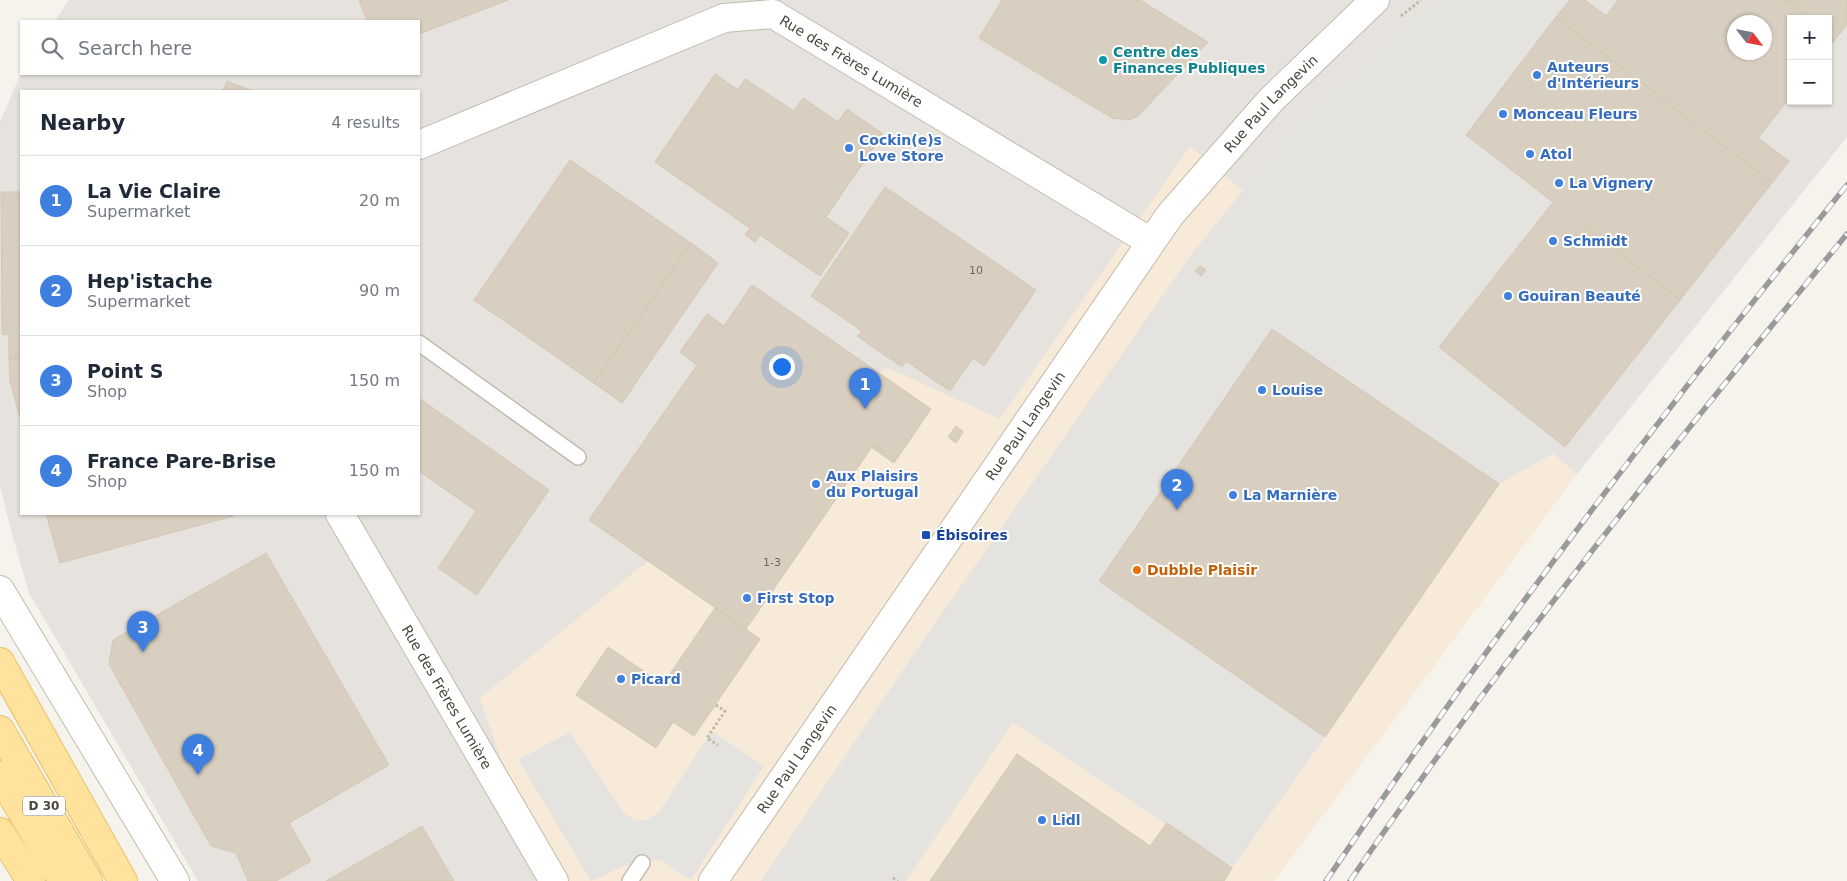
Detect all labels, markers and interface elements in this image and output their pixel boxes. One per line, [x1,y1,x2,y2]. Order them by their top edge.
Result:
street label: Rue des Frères Lumière [777,12,926,110]
north arrow [1727,15,1772,60]
map controls [1787,15,1832,105]
button: + [1787,15,1832,60]
search box [20,20,420,75]
icon: search [38,34,66,62]
text: Search here [78,37,192,59]
place label: Centre des Finances Publiques [1113,44,1265,76]
street label: Rue Paul Langevin [1221,52,1321,156]
marker: Centre des Finances Publiques [1097,54,1109,66]
place label: Auteurs d'Intérieurs [1547,59,1639,91]
button: − [1787,60,1832,105]
marker: Auteurs d'Intérieurs [1531,69,1543,81]
place label: Monceau Fleurs [1513,106,1638,122]
marker: Monceau Fleurs [1497,108,1509,120]
text: Nearby [40,111,125,135]
text: 4 results [331,113,400,132]
place label: Cockin(e)s Love Store [859,132,944,164]
marker: Cockin(e)s Love Store [843,142,855,154]
place label: Atol [1540,146,1572,162]
marker: Atol [1524,148,1536,160]
place label: La Vignery [1569,175,1653,191]
marker: La Vignery [1553,177,1565,189]
text: La Vie Claire [87,180,221,202]
text: 1 [50,191,62,210]
text: 20 m [359,191,400,210]
text: Supermarket [87,202,190,221]
place label: Schmidt [1563,233,1628,249]
marker: Schmidt [1547,235,1559,247]
house number: 10 [969,264,983,277]
text: Hep'istache [87,270,213,292]
text: 2 [50,281,62,300]
text: 90 m [359,281,400,300]
place label: Gouiran Beauté [1518,288,1641,304]
marker: Gouiran Beauté [1502,290,1514,302]
text: Supermarket [87,292,190,311]
your location [769,354,795,380]
text: Point S [87,360,163,382]
pin: 1 [849,368,881,409]
street label: Rue Paul Langevin [982,368,1068,483]
text: 3 [50,371,62,390]
text: 150 m [349,371,400,390]
text: Shop [87,382,127,401]
place label: Louise [1272,382,1323,398]
marker: Louise [1256,384,1268,396]
text: France Pare-Brise [87,450,276,472]
text: 4 [50,461,62,480]
text: 150 m [349,461,400,480]
place label: Aux Plaisirs du Portugal [826,468,919,500]
pin: 2 [1161,469,1193,510]
text: Shop [87,472,127,491]
marker: Aux Plaisirs du Portugal [810,478,822,490]
place label: La Marnière [1243,487,1337,503]
marker: La Marnière [1227,489,1239,501]
place label: Ébisoires [936,527,1008,543]
marker: Ébisoires [920,529,932,541]
house number: 1-3 [763,556,781,569]
place label: Dubble Plaisir [1147,562,1257,578]
marker: Dubble Plaisir [1131,564,1143,576]
place label: First Stop [757,590,835,606]
marker: First Stop [741,592,753,604]
pin: 3 [127,611,159,652]
street label: Rue des Frères Lumière [399,622,495,772]
place label: Picard [631,671,681,687]
marker: Picard [615,673,627,685]
street label: Rue Paul Langevin [754,701,840,816]
pin: 4 [182,734,214,775]
road number: D 30 [23,796,65,816]
place label: Lidl [1052,812,1081,828]
marker: Lidl [1036,814,1048,826]

